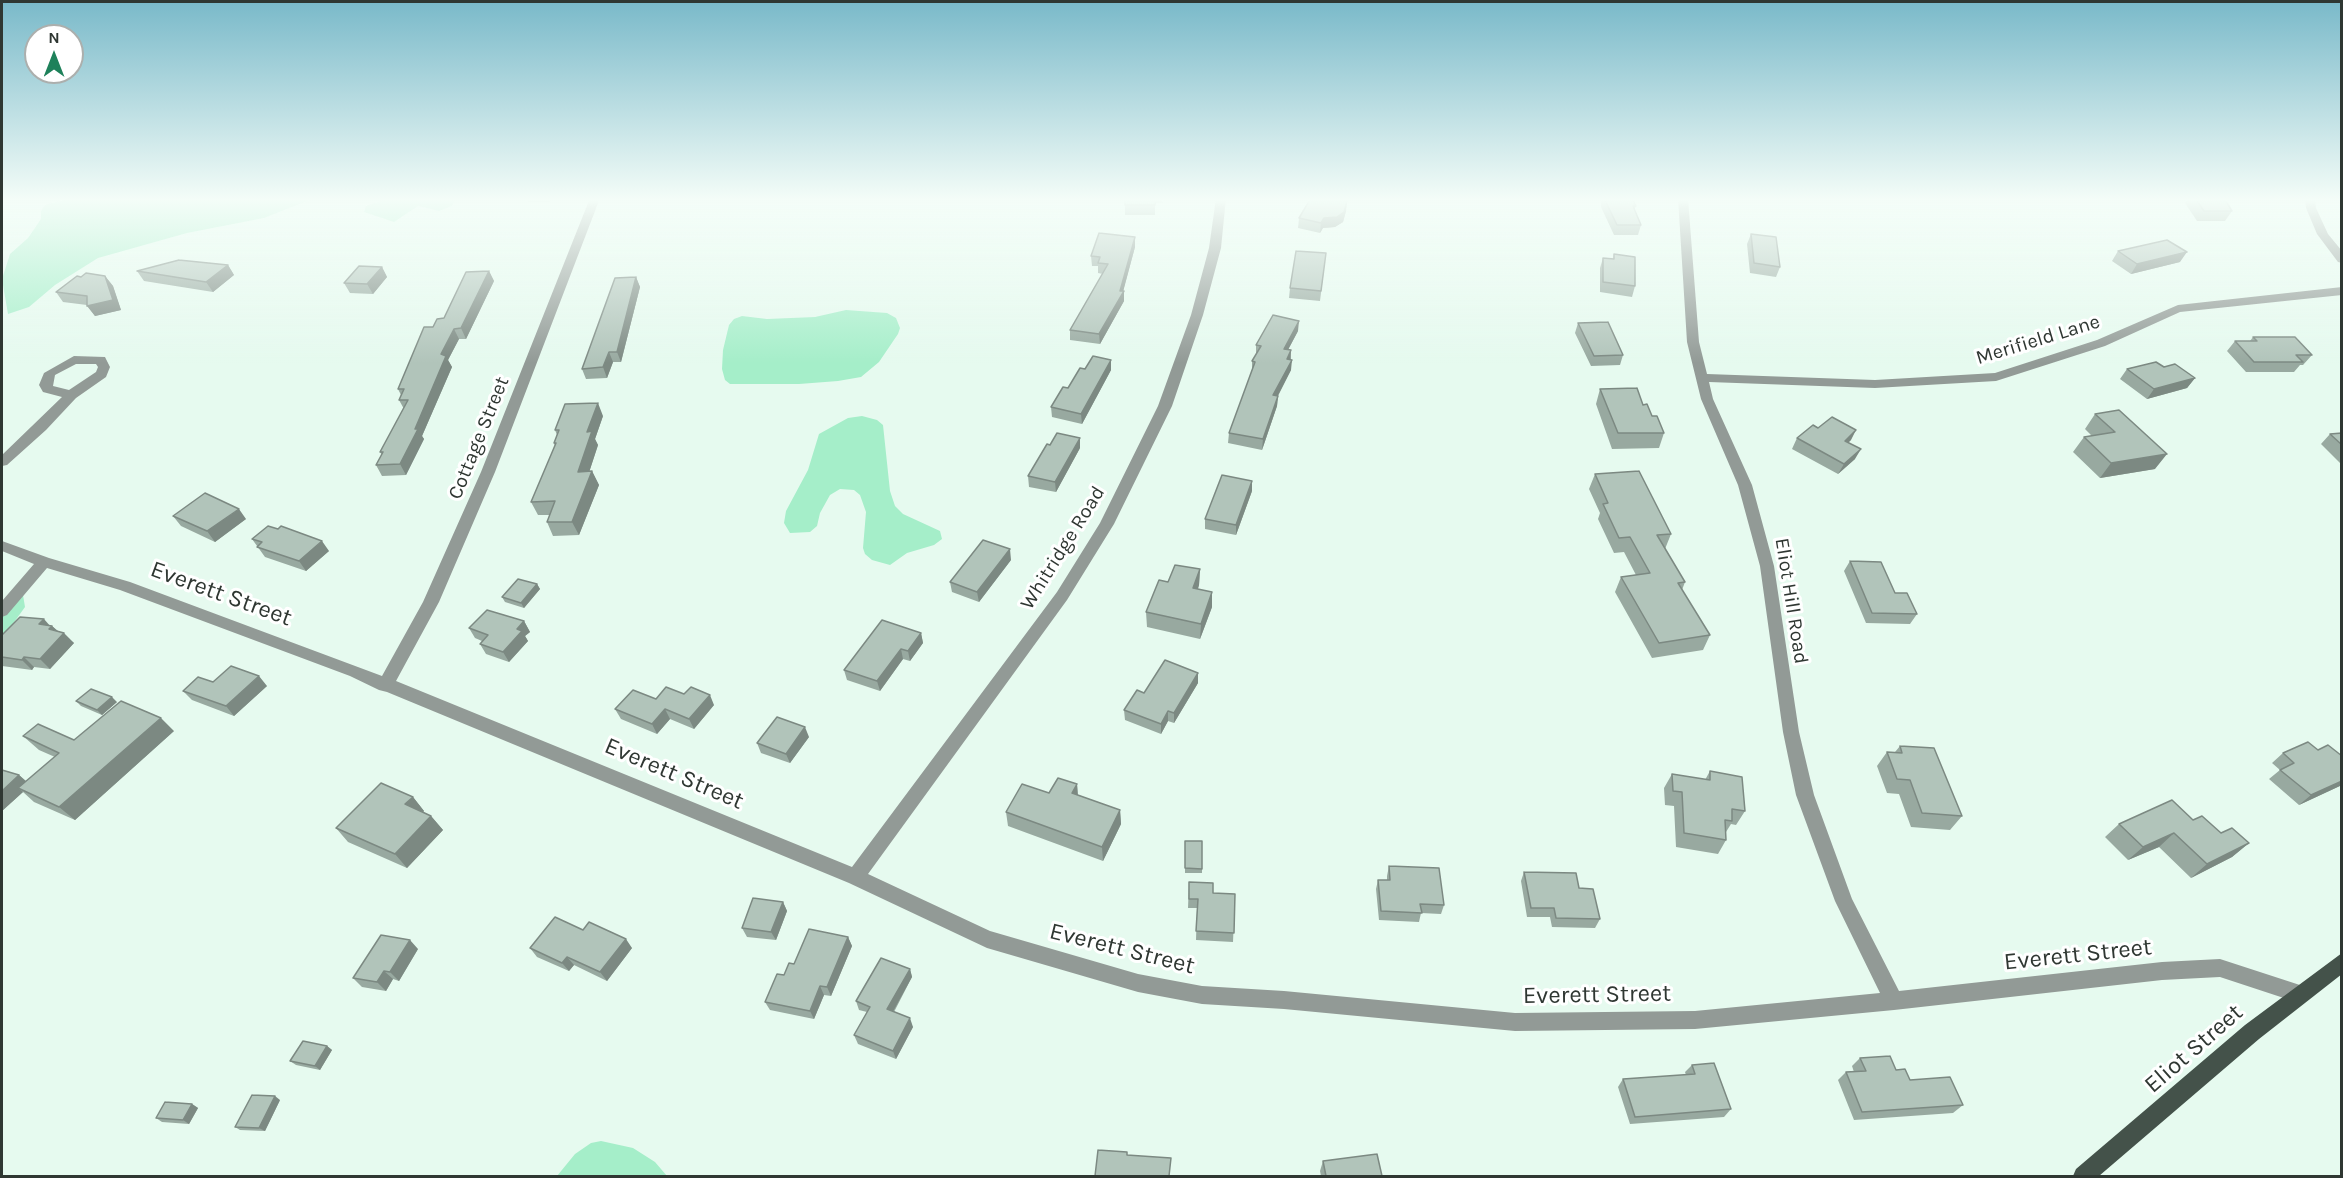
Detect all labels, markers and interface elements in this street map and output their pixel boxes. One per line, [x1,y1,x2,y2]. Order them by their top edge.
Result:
north arrow [24,24,84,84]
text: N [48,28,60,47]
street label: Merifield Lane [1973,310,2103,370]
street label: Cottage Street [443,373,515,503]
street label: Whitridge Road [1016,482,1110,614]
street label: Eliot Hill Road [1769,536,1813,666]
street label: Everett Street [146,555,296,633]
street label: Everett Street [600,732,748,816]
street label: Everett Street [1046,917,1198,981]
street label: Everett Street [2003,933,2153,977]
street label: Everett Street [1523,979,1671,1011]
street label: Eliot Street [2139,998,2249,1100]

